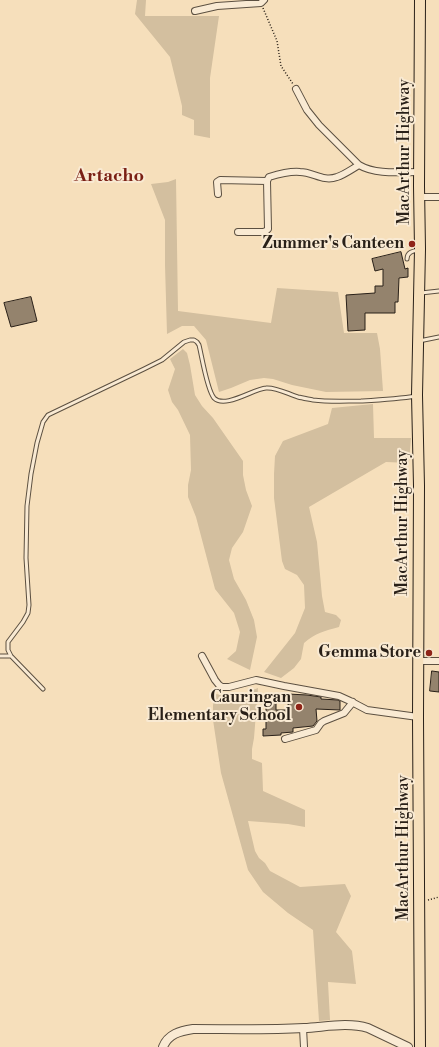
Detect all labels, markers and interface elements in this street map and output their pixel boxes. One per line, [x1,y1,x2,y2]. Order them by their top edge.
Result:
street label: MacArthur Highway [395,79,415,225]
district label: Artacho [74,166,144,188]
place label: Zummer's Canteen [263,234,404,254]
marker: Zummer's Canteen [407,239,417,249]
street label: MacArthur Highway [393,450,413,596]
place label: Gemma Store [318,643,421,663]
marker: Gemma Store [424,648,434,658]
place label: Cauringan Elementary School [148,688,291,726]
marker: Cauringan Elementary School [294,702,304,712]
street label: MacArthur Highway [394,775,414,921]

